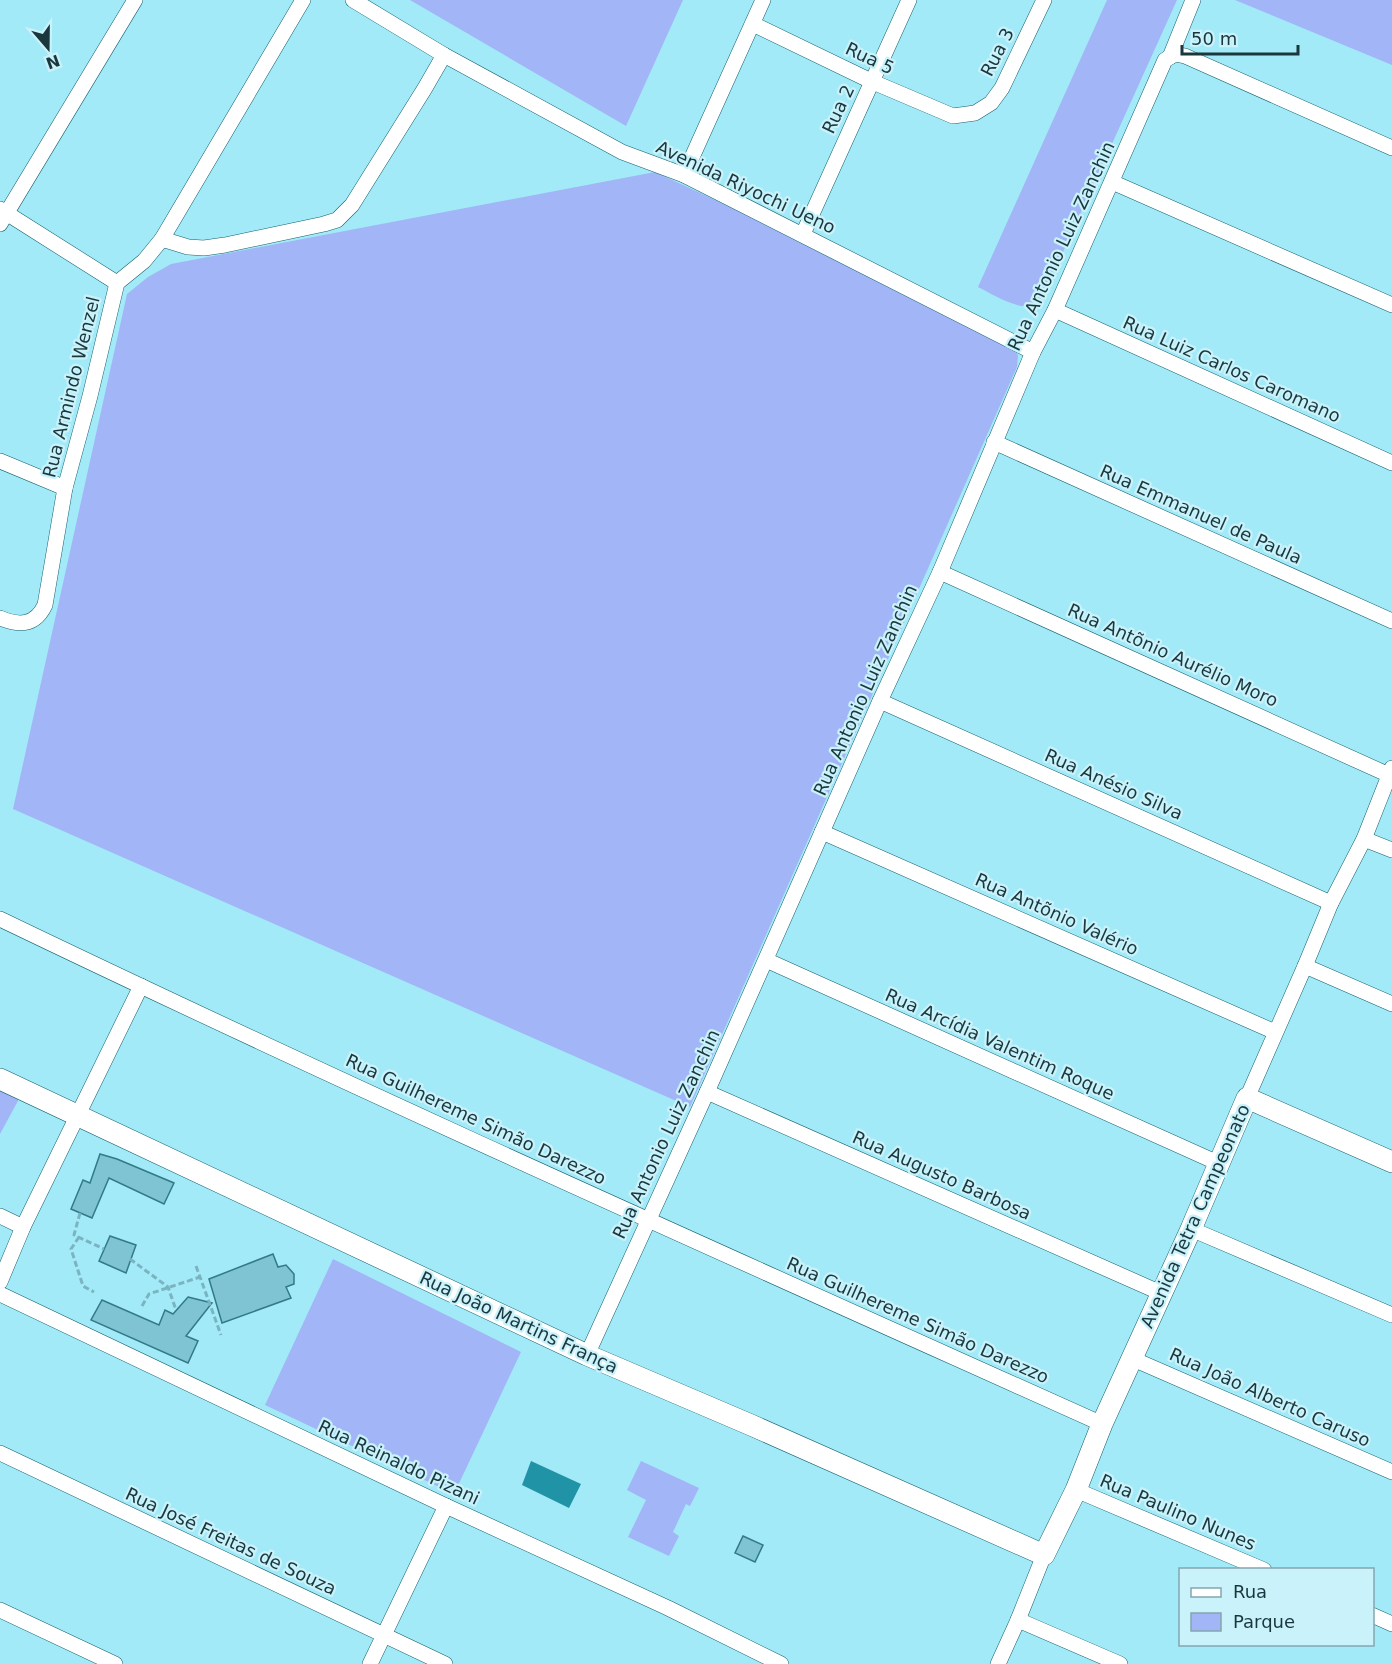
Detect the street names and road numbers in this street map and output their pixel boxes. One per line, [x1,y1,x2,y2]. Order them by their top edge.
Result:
street label: Rua 3 [976,24,1018,80]
street label: Rua 5 [842,38,898,78]
street label: Rua 2 [818,81,858,137]
street label: Avenida Riyochi Ueno [653,136,839,238]
street label: Rua Antonio Luiz Zanchin [1003,138,1119,354]
street label: Rua Armindo Wenzel [38,294,104,480]
street label: Rua Luiz Carlos Caromano [1120,311,1344,427]
street label: Rua Emmanuel de Paula [1097,460,1305,568]
street label: Rua Antonio Luiz Zanchin [809,581,921,799]
street label: Rua Antõnio Aurélio Moro [1065,599,1281,711]
street label: Rua Anésio Silva [1042,744,1186,824]
street label: Rua Antõnio Valério [972,869,1142,959]
street label: Rua Arcídia Valentim Roque [882,984,1118,1104]
street label: Rua Antonio Luiz Zanchin [608,1026,724,1242]
street label: Rua Guilhereme Simão Darezzo [343,1049,609,1189]
street label: Avenida Tetra Campeonato [1136,1101,1254,1331]
street label: Rua Augusto Barbosa [849,1126,1035,1224]
street label: Rua Guilhereme Simão Darezzo [784,1253,1052,1387]
street label: Rua João Martins França [417,1267,621,1377]
street label: Rua João Alberto Caruso [1166,1343,1374,1451]
street label: Rua Reinaldo Pizani [315,1415,483,1509]
street label: Rua Paulino Nunes [1097,1470,1259,1554]
street label: Rua José Freitas de Souza [122,1483,340,1599]

